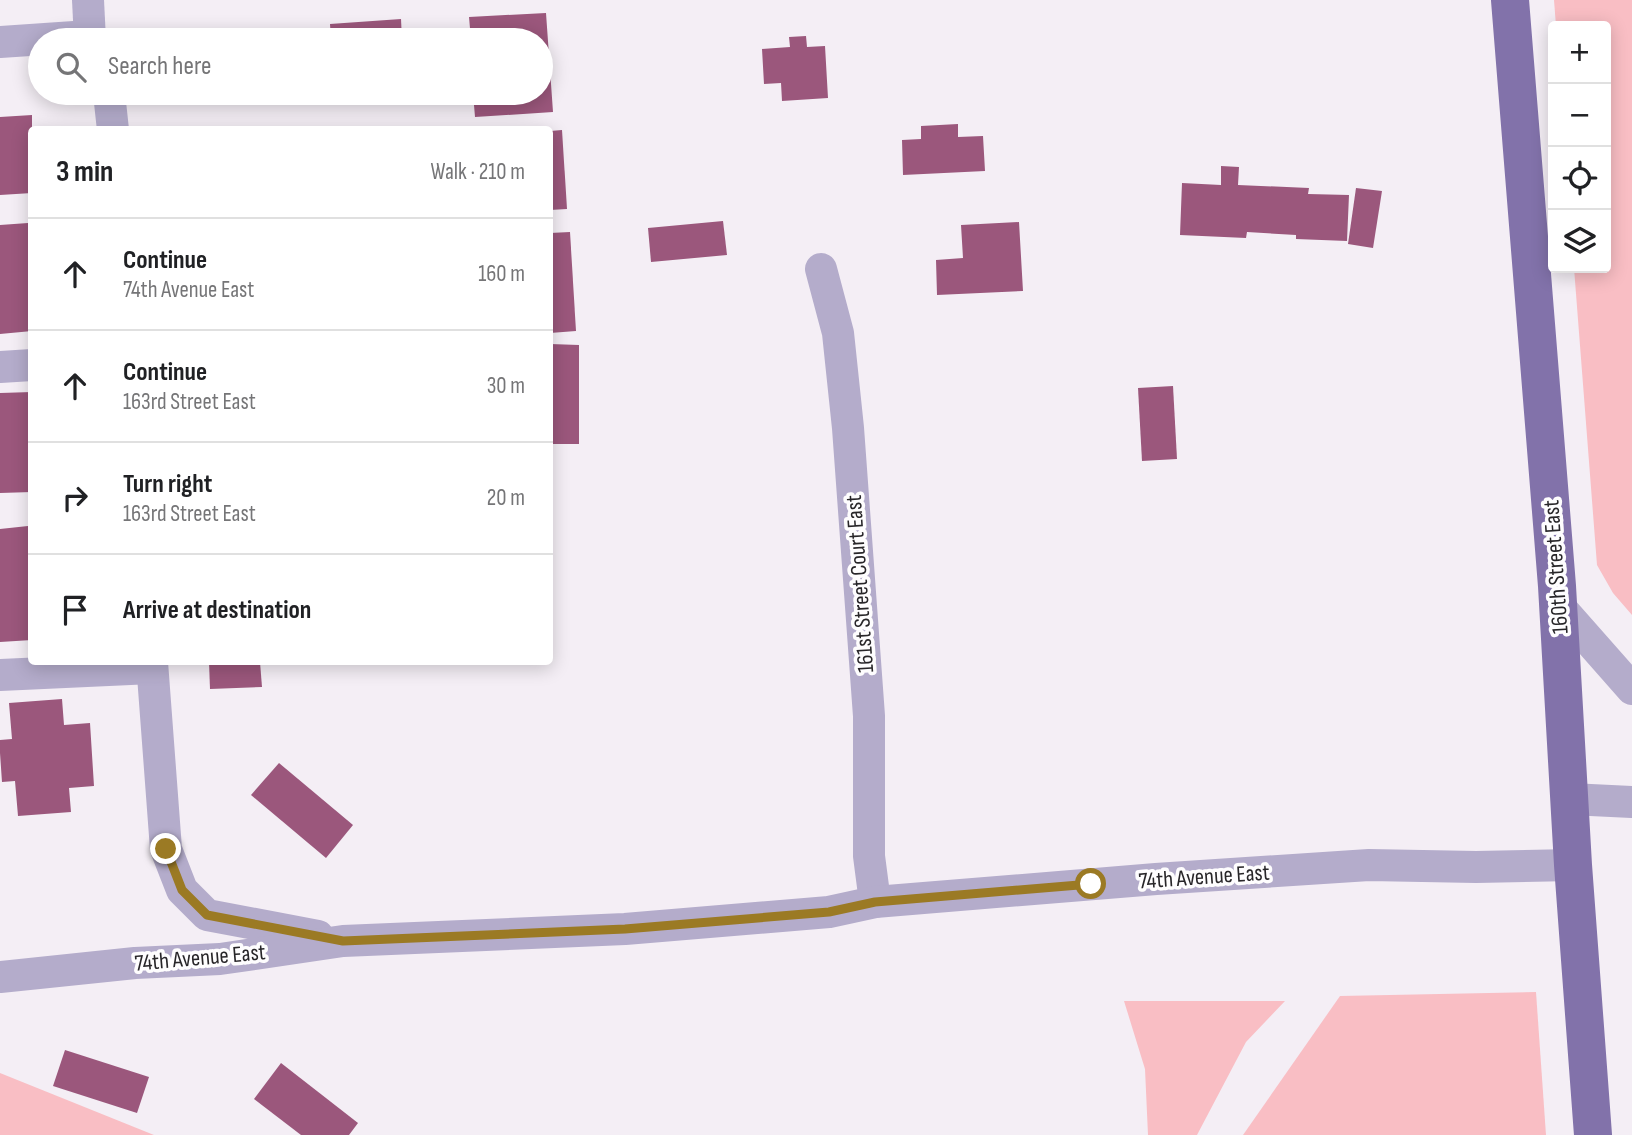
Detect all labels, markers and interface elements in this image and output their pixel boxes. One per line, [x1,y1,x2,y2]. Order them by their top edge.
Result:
map controls [1548,21,1611,273]
button: + [1548,21,1611,84]
search box [28,28,553,105]
icon: search [52,48,90,86]
text: Search here [108,51,211,82]
button: − [1548,84,1611,147]
button: locate [1548,147,1611,210]
text: 3 min [56,154,113,190]
text: Walk · 210 m [431,158,525,186]
button: layers [1548,210,1611,273]
text: Continue [123,245,207,276]
icon: ahead [56,255,94,293]
text: 160 m [478,260,525,288]
text: 74th Avenue East [123,276,254,304]
text: Continue [123,357,207,388]
icon: ahead [56,367,94,405]
text: 30 m [487,372,525,400]
text: 163rd Street East [123,388,256,416]
text: Turn right [123,469,212,500]
icon: right [56,479,94,517]
text: 20 m [487,484,525,512]
street label: 161st Street Court East [840,494,880,674]
street label: 160th Street East [1537,499,1575,635]
text: 163rd Street East [123,500,256,528]
icon: arrive [56,591,94,629]
text: Arrive at destination [123,595,311,626]
route end [150,833,181,864]
street label: 74th Avenue East [1138,858,1271,896]
route start [1075,868,1106,899]
street label: 74th Avenue East [133,938,267,978]

